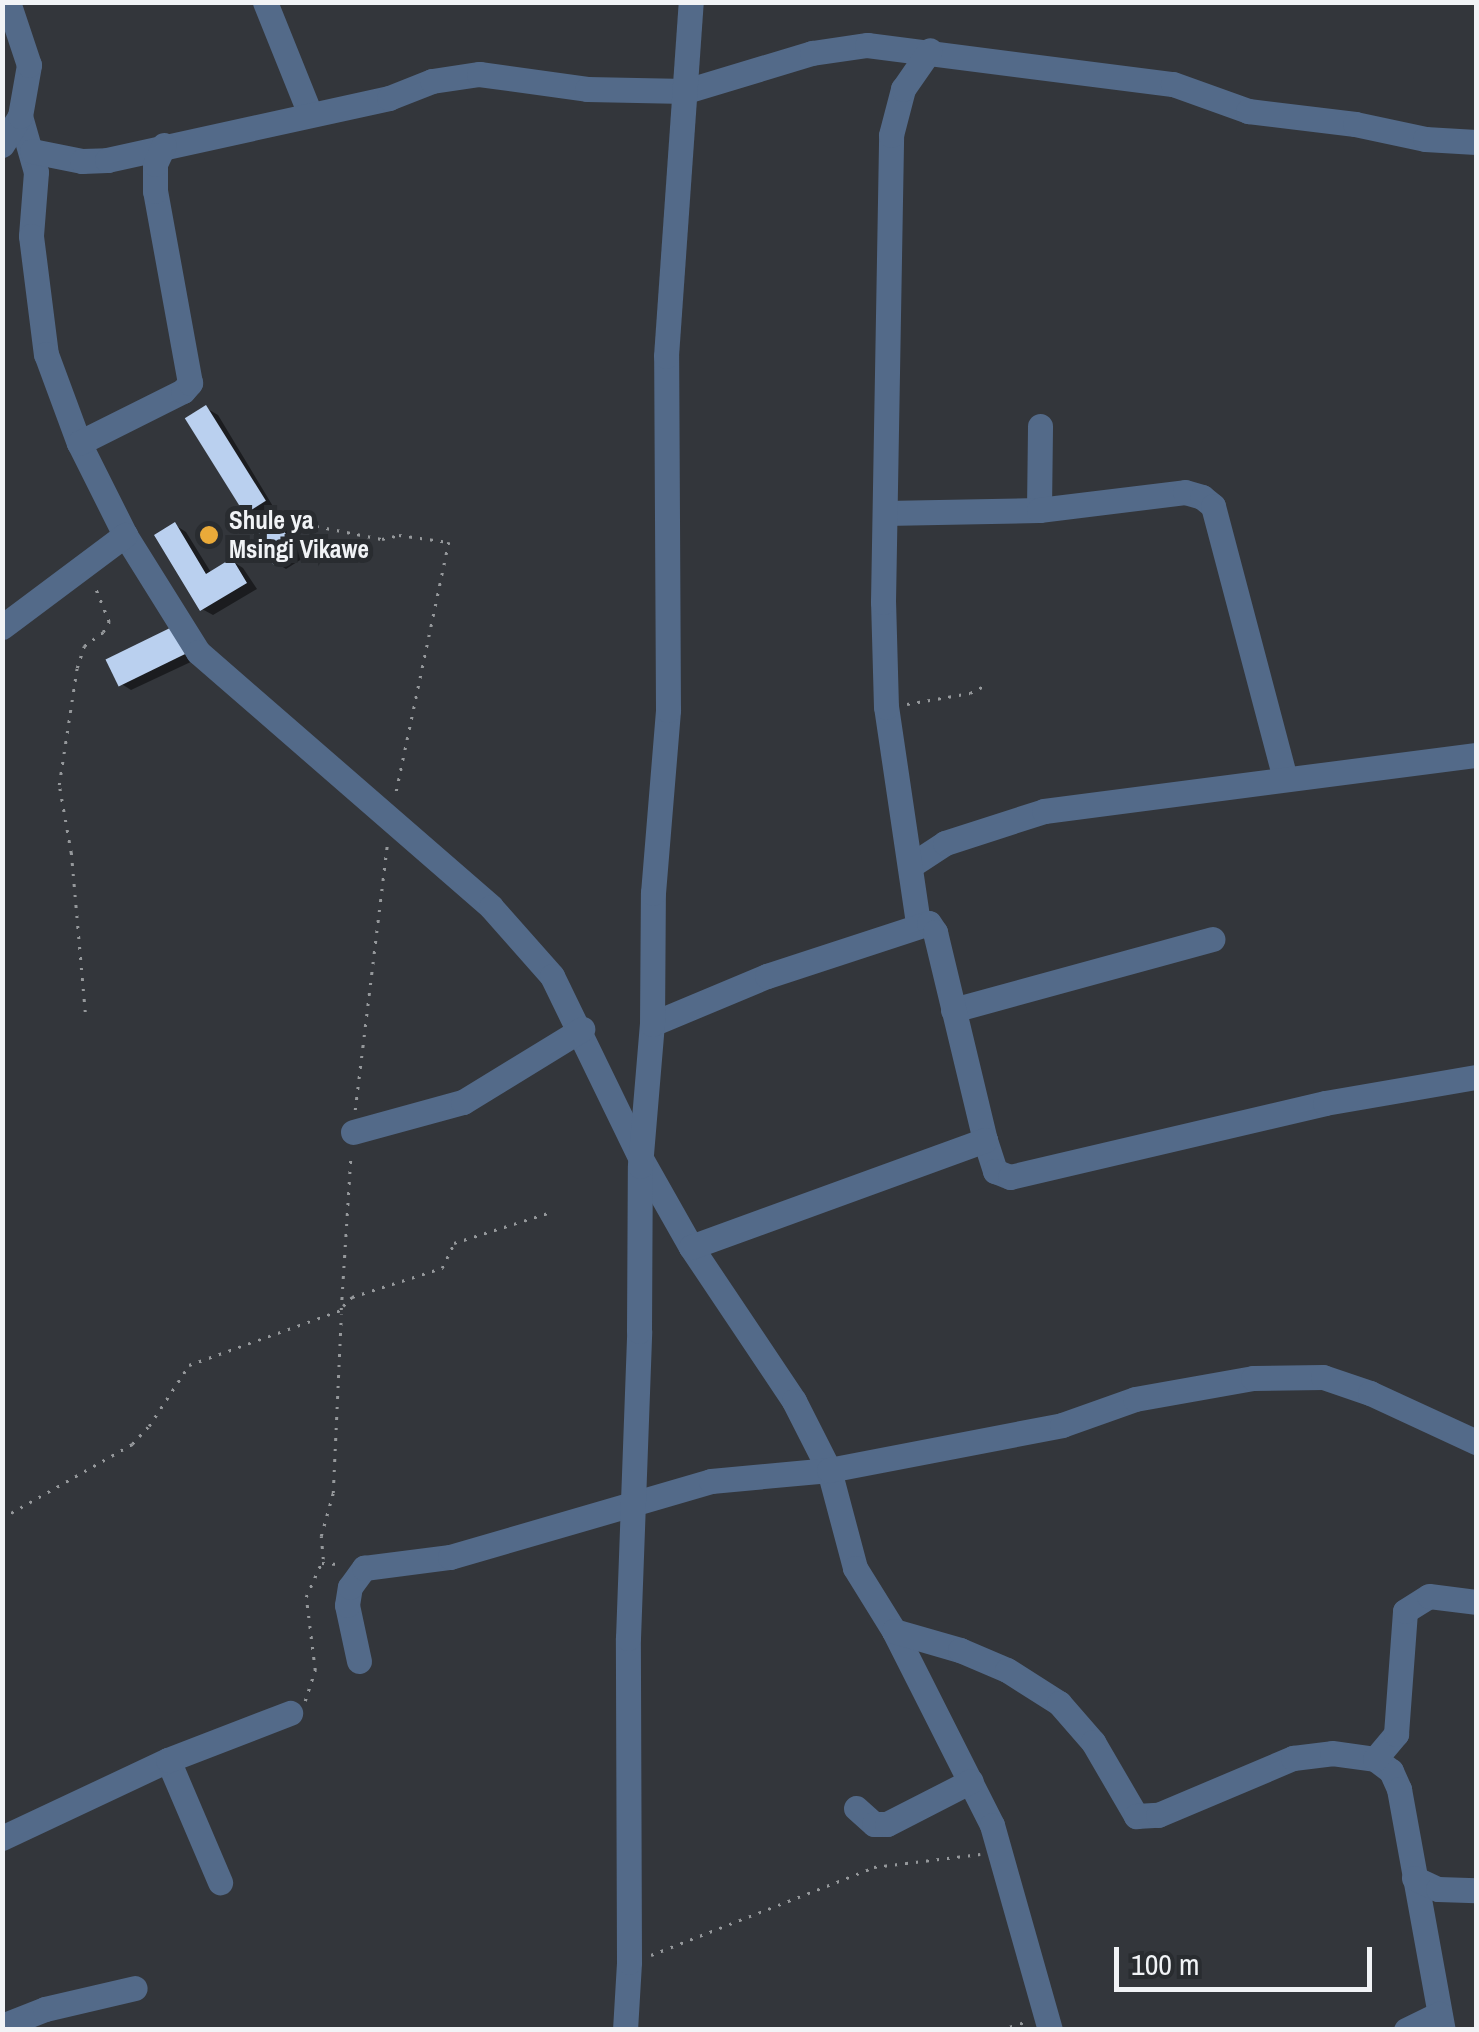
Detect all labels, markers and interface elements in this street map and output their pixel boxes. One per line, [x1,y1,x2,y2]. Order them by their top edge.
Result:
place label: Shule ya Msingi Vikawe [229,506,369,565]
marker: Shule ya Msingi Vikawe [198,524,220,546]
scale bar [1119,1927,1376,1989]
text: 100 m [1131,1944,1199,1984]

